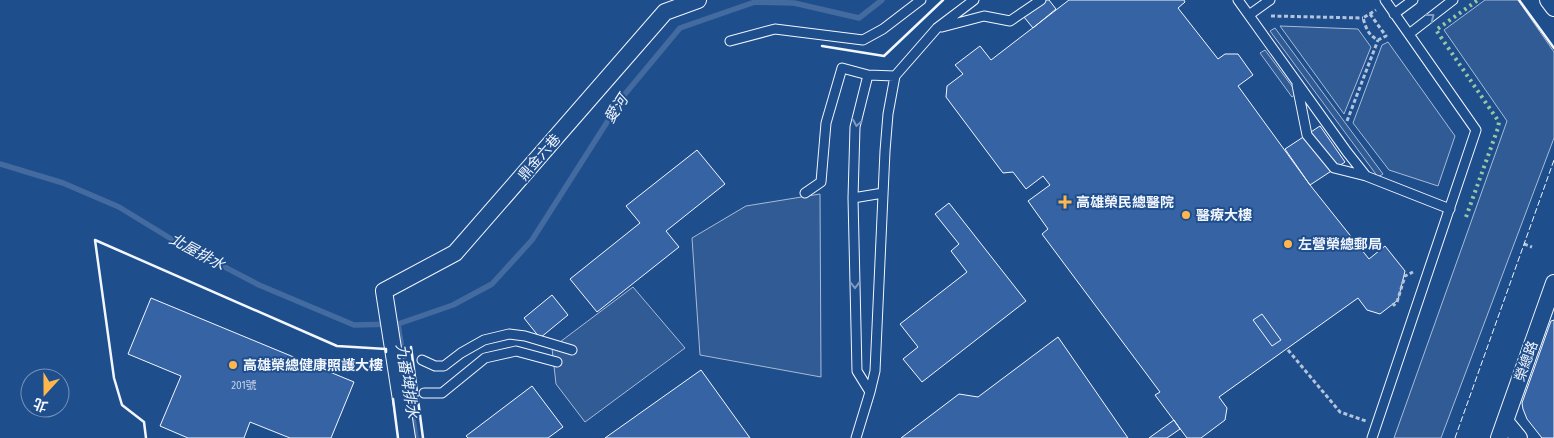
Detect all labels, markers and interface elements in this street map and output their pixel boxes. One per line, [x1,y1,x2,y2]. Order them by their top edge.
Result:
one-way arrow [1425,14,1435,23]
water label: 愛河 [600,89,633,126]
one-way arrow [852,118,862,127]
street label: 鼎金六巷 [515,131,564,184]
place label: 高雄榮民總醫院 [1076,194,1174,211]
marker: 高雄榮民總醫院 [1058,195,1072,209]
place label: 醫療大樓 [1196,207,1252,224]
marker: 醫療大樓 [1180,209,1192,221]
water label: 北屋排水 [166,230,229,274]
place label: 左營榮總郵局 [1298,236,1382,253]
marker: 左營榮總郵局 [1282,238,1294,250]
one-way arrow [850,282,860,289]
street label: 榮總路 [1511,339,1542,384]
water label: 九番埤排水 [392,343,422,420]
place label: 高雄榮總健康照護大樓 [243,357,383,374]
marker: 高雄榮總健康照護大樓 [227,359,239,371]
north arrow [20,368,70,418]
house number: 201號 [231,379,257,392]
text: 北 [31,394,50,415]

